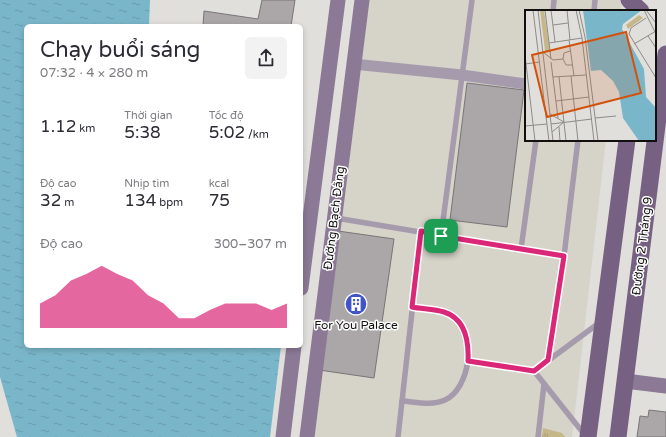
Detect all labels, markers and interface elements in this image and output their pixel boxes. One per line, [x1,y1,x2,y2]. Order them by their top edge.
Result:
inset map [525,10,656,141]
text: Chạy buổi sáng [40,37,200,63]
button: share [245,37,287,79]
text: 07:32 · 4 × 280 m [40,65,148,81]
text: Thời gian [124,109,173,122]
text: Tốc độ [209,109,244,122]
text: 1.12 [40,116,76,137]
text: km [76,122,95,135]
text: 5:38 [124,122,161,143]
text: 5:02 [209,122,245,143]
text: /km [245,128,269,141]
street label: Đường Bạch Đằng [321,165,347,271]
text: Độ cao [40,177,76,190]
text: Nhịp tim [124,177,169,190]
text: kcal [209,177,229,190]
text: 32 [40,190,61,211]
text: 134 [124,190,156,211]
text: 75 [209,190,230,211]
text: m [61,196,74,209]
text: bpm [156,196,183,209]
street label: Đường 2 Tháng 9 [629,196,655,296]
pin [424,219,458,253]
icon: arrive [430,225,452,247]
text: Độ cao [40,236,83,252]
text: 300–307 m [214,236,287,252]
building icon: For You Palace [343,291,369,317]
place label: For You Palace [314,318,398,332]

